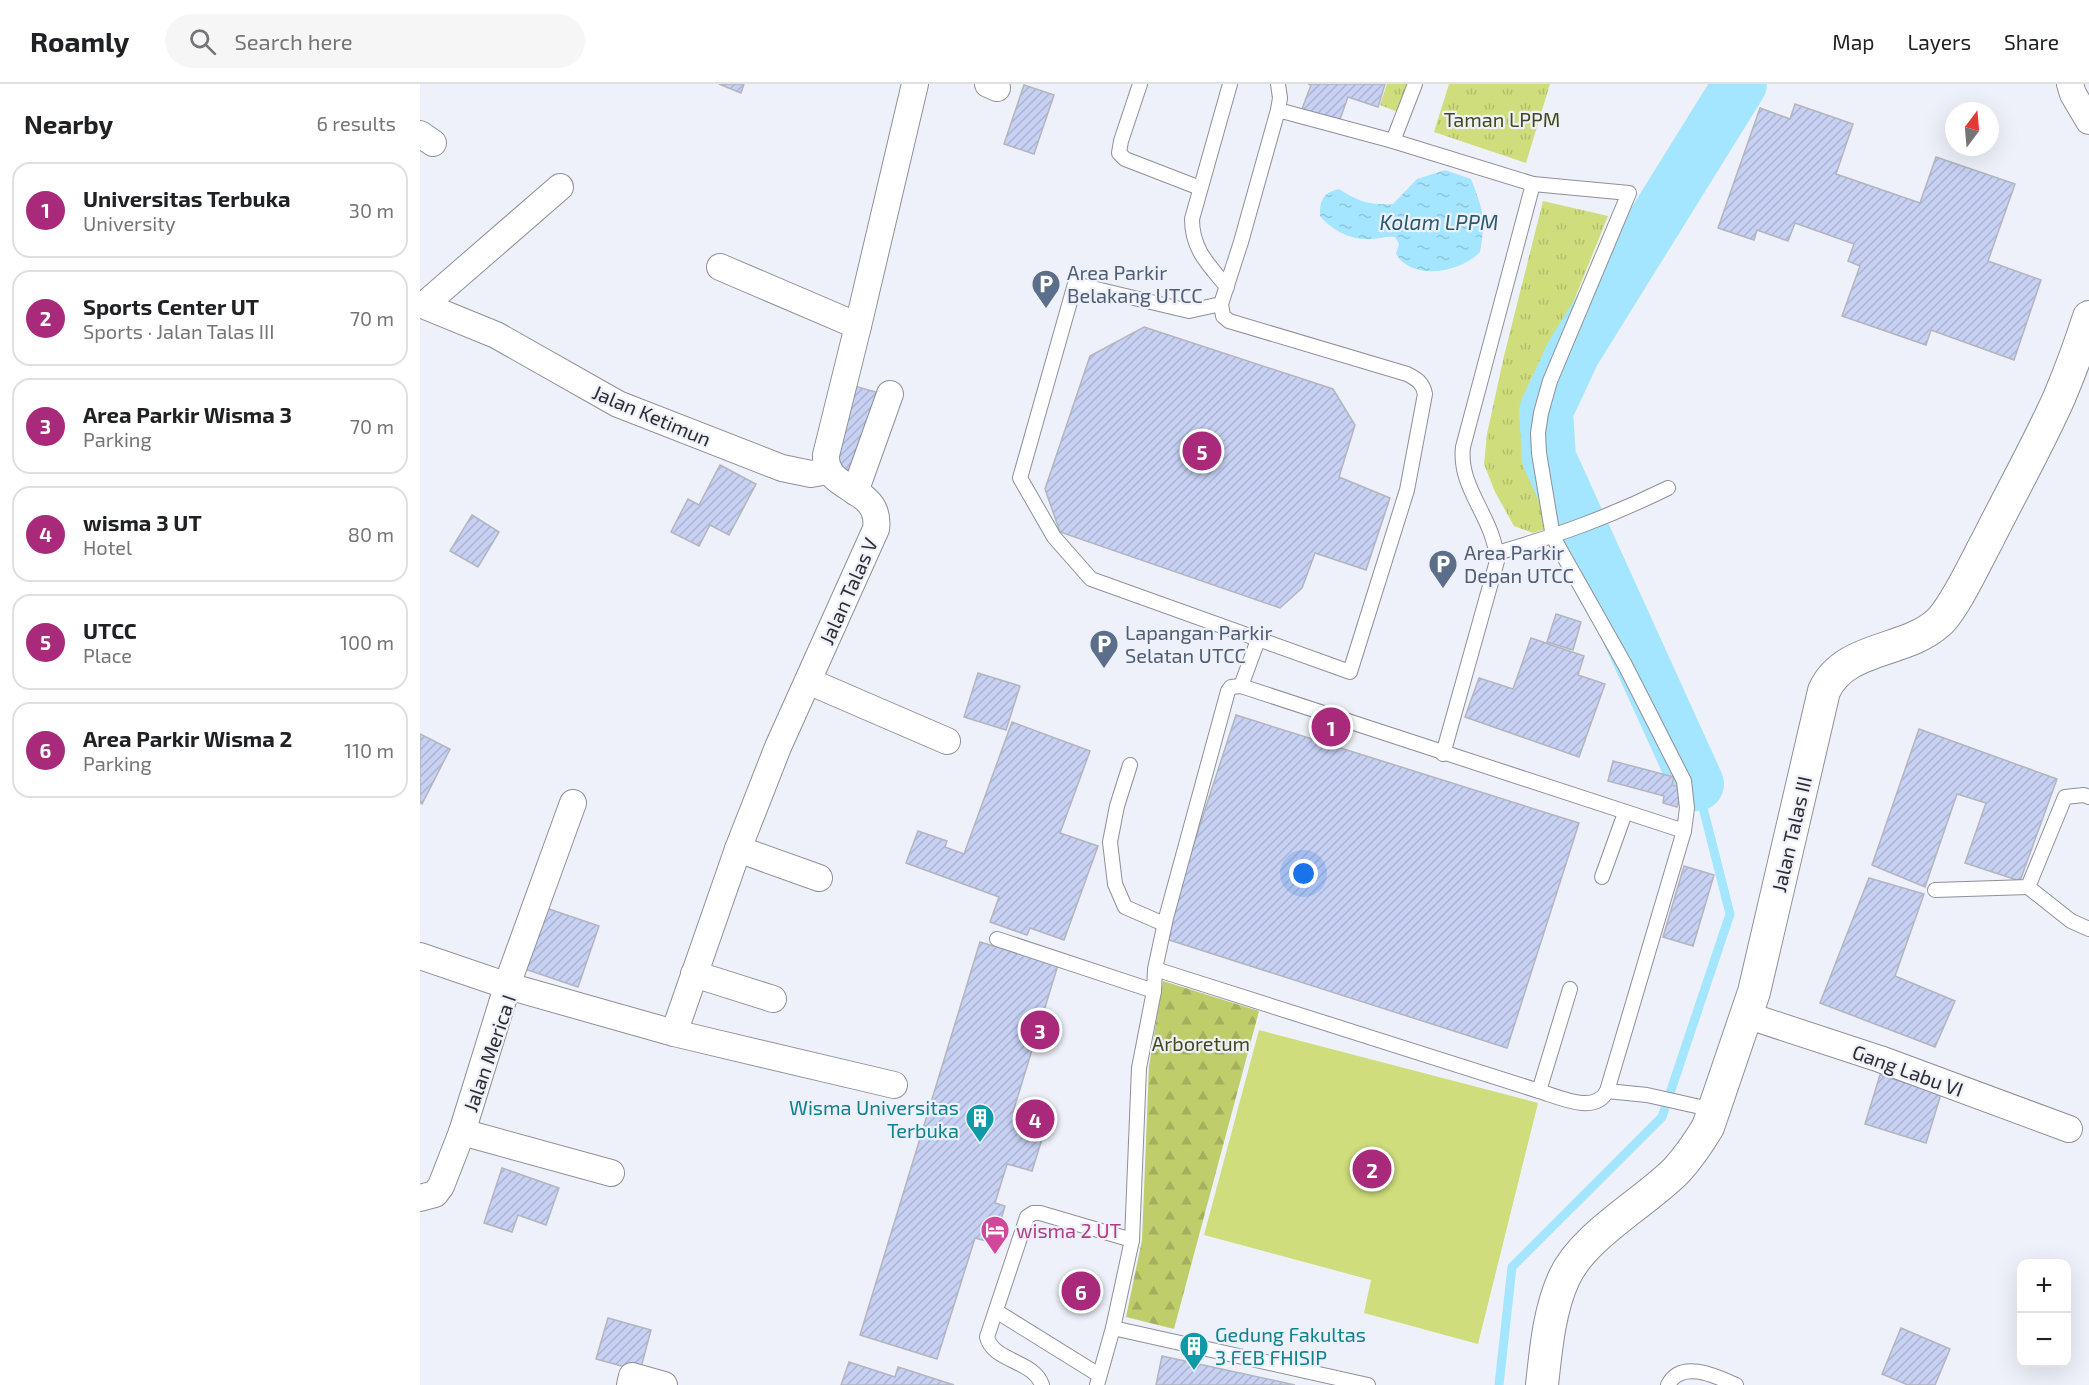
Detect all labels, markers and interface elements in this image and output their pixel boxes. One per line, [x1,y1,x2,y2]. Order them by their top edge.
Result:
search box [165,14,585,68]
text: Roamly [30,24,129,58]
icon: search [186,25,219,58]
text: Search here [234,28,353,54]
text: Map [1832,29,1874,54]
text: Layers [1907,29,1971,54]
text: Share [2004,29,2059,54]
north arrow [1945,102,1999,156]
park label: Taman LPPM [1444,107,1560,131]
text: Nearby [24,108,113,139]
text: 6 results [316,111,396,135]
text: Universitas Terbuka [83,185,291,211]
text: 1 [41,198,50,222]
text: 30 m [349,198,394,222]
water label: Kolam LPPM [1380,209,1498,234]
text: University [83,211,175,235]
place label: Area Parkir Belakang UTCC [1067,260,1203,307]
parking icon: Area Parkir Belakang UTCC [1030,268,1062,310]
text: Sports Center UT [83,293,259,319]
text: 2 [40,306,51,330]
text: 70 m [350,306,394,330]
text: Sports · Jalan Talas III [83,319,275,343]
street label: Jalan Ketimun [589,379,715,451]
text: Area Parkir Wisma 3 [83,401,292,427]
text: 3 [40,414,51,438]
text: 70 m [350,414,394,438]
text: Parking [83,427,152,451]
pin: 5 [1182,428,1222,473]
text: wisma 3 UT [83,509,202,535]
text: 4 [39,522,52,546]
text: 80 m [348,522,394,546]
street label: Jalan Talas V [814,534,882,648]
text: Hotel [83,535,132,559]
place label: Area Parkir Depan UTCC [1464,540,1574,587]
parking icon: Area Parkir Depan UTCC [1427,548,1459,590]
text: UTCC [83,617,137,643]
place label: Lapangan Parkir Selatan UTCC [1125,620,1272,667]
parking icon: Lapangan Parkir Selatan UTCC [1088,628,1120,670]
text: 5 [40,630,51,654]
text: 100 m [340,630,394,654]
text: Place [83,643,132,667]
pin: 1 [1312,704,1350,750]
text: Area Parkir Wisma 2 [83,725,292,751]
text: 6 [40,738,51,762]
text: 110 m [344,738,394,762]
text: Parking [83,751,152,775]
street label: Jalan Talas III [1766,774,1816,894]
your location [1289,859,1318,888]
street label: Jalan Merica I [458,991,520,1115]
pin: 3 [1020,1008,1060,1052]
park label: Arboretum [1152,1031,1250,1055]
street label: Gang Labu VI [1849,1039,1967,1101]
place label: Wisma Universitas Terbuka [789,1095,959,1142]
pin: 4 [1016,1096,1054,1142]
building icon: Wisma Universitas Terbuka [964,1102,996,1144]
pin: 2 [1352,1146,1392,1192]
hotel icon: wisma 2 UT [979,1214,1011,1256]
place label: wisma 2 UT [1016,1218,1122,1242]
map controls [2017,1259,2071,1367]
button: + [2017,1259,2071,1313]
pin: 6 [1062,1268,1100,1314]
button: − [2017,1313,2071,1367]
place label: Gedung Fakultas 3 FEB FHISIP [1215,1322,1366,1369]
building icon: Gedung Fakultas 3 FEB FHISIP [1178,1330,1210,1372]

